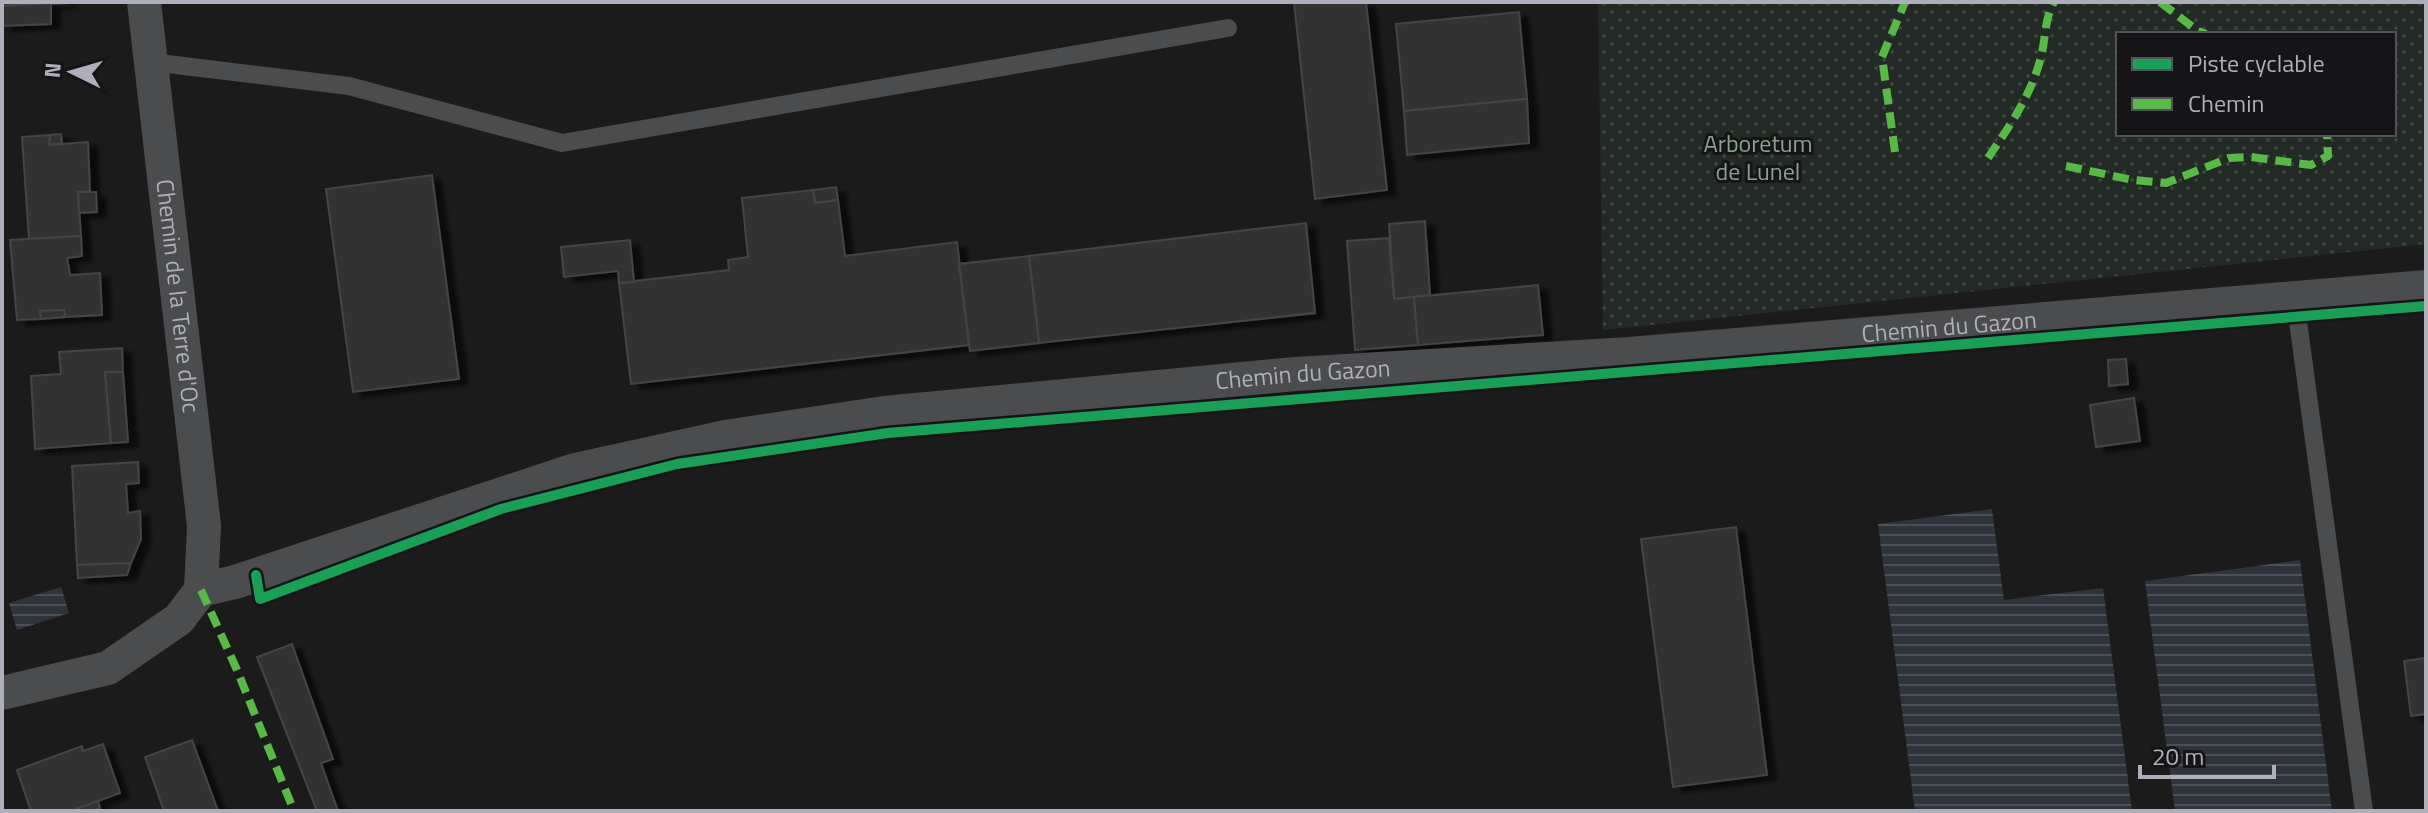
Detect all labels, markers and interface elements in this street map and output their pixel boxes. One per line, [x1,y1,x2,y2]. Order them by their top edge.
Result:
north arrow [32,32,112,112]
legend [2116,32,2396,136]
text: Piste cyclable [2188,45,2325,81]
text: N [34,61,70,79]
text: Chemin [2188,85,2264,121]
park label: Arboretum de Lunel [1703,125,1813,189]
street label: Chemin de la Terre d'Oc [147,177,210,415]
street label: Chemin du Gazon [1860,301,2038,351]
street label: Chemin du Gazon [1214,349,1392,398]
scale bar [2140,729,2274,779]
text: 20 m [2152,738,2204,774]

